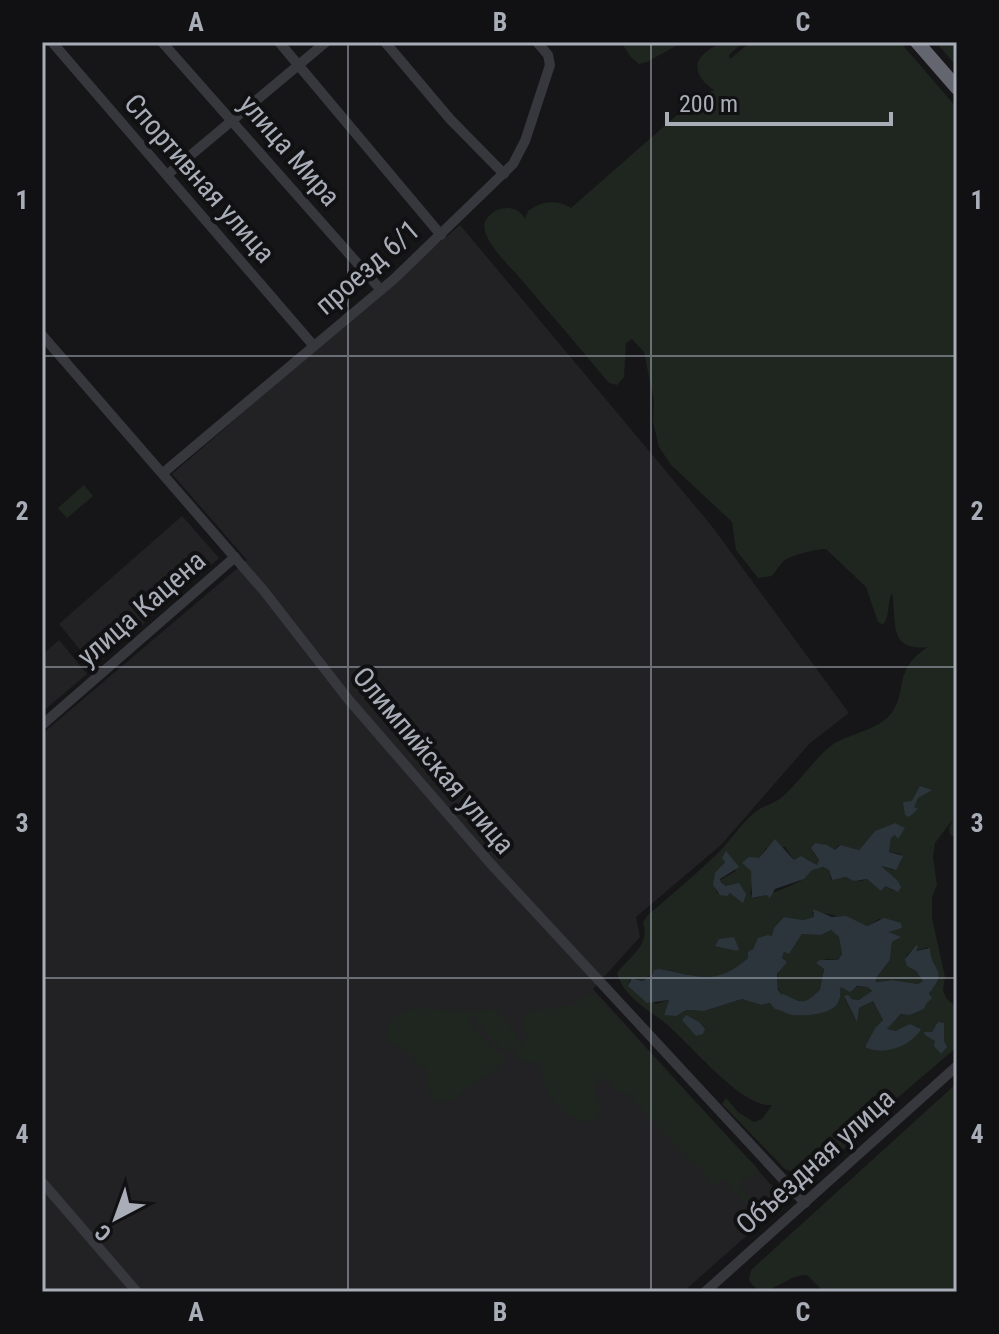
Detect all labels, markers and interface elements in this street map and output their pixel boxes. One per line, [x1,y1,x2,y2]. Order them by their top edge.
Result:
text: A [188,7,204,37]
text: B [493,7,507,37]
text: C [796,7,811,37]
scale bar [667,76,891,126]
street label: Спортивная улица [117,87,282,269]
street label: улица Мира [232,88,347,213]
text: 200 m [679,90,738,118]
text: 1 [15,185,29,215]
text: 1 [970,185,984,215]
street label: проезд 6/1 [308,213,426,322]
text: 2 [15,496,29,526]
text: 2 [970,496,984,526]
street label: улица Кацена [71,544,212,673]
street label: Олимпийская улица [346,660,521,860]
text: 3 [15,808,29,838]
text: 3 [970,808,984,838]
street label: Объездная улица [729,1082,901,1241]
text: 4 [15,1119,29,1149]
text: 4 [970,1119,984,1149]
north arrow [76,1178,156,1258]
text: С [90,1219,116,1246]
text: A [188,1297,204,1327]
text: B [493,1297,507,1327]
text: C [796,1297,811,1327]

